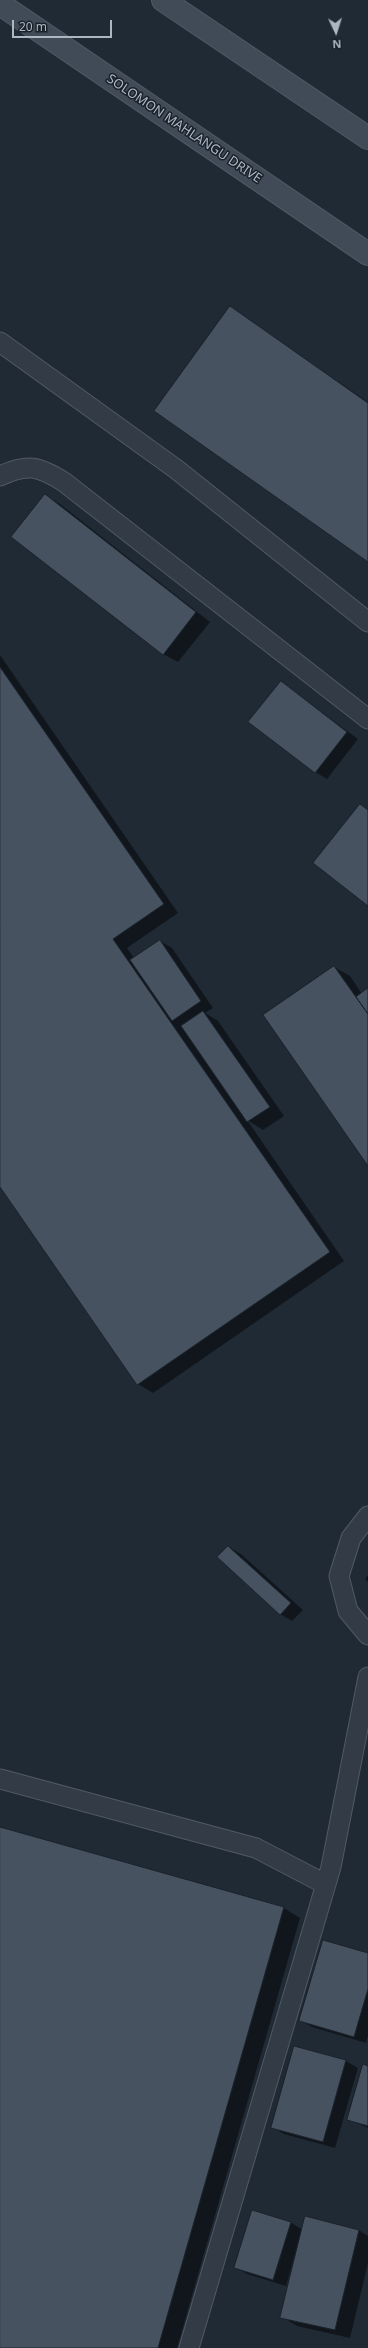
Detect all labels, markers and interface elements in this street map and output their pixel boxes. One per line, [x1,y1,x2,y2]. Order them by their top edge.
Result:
scale bar [14,12,114,38]
north arrow [316,12,356,52]
text: 20 m [19,18,47,35]
text: N [332,37,342,52]
street label: SOLOMON MAHLANGU DRIVE [104,71,264,187]

